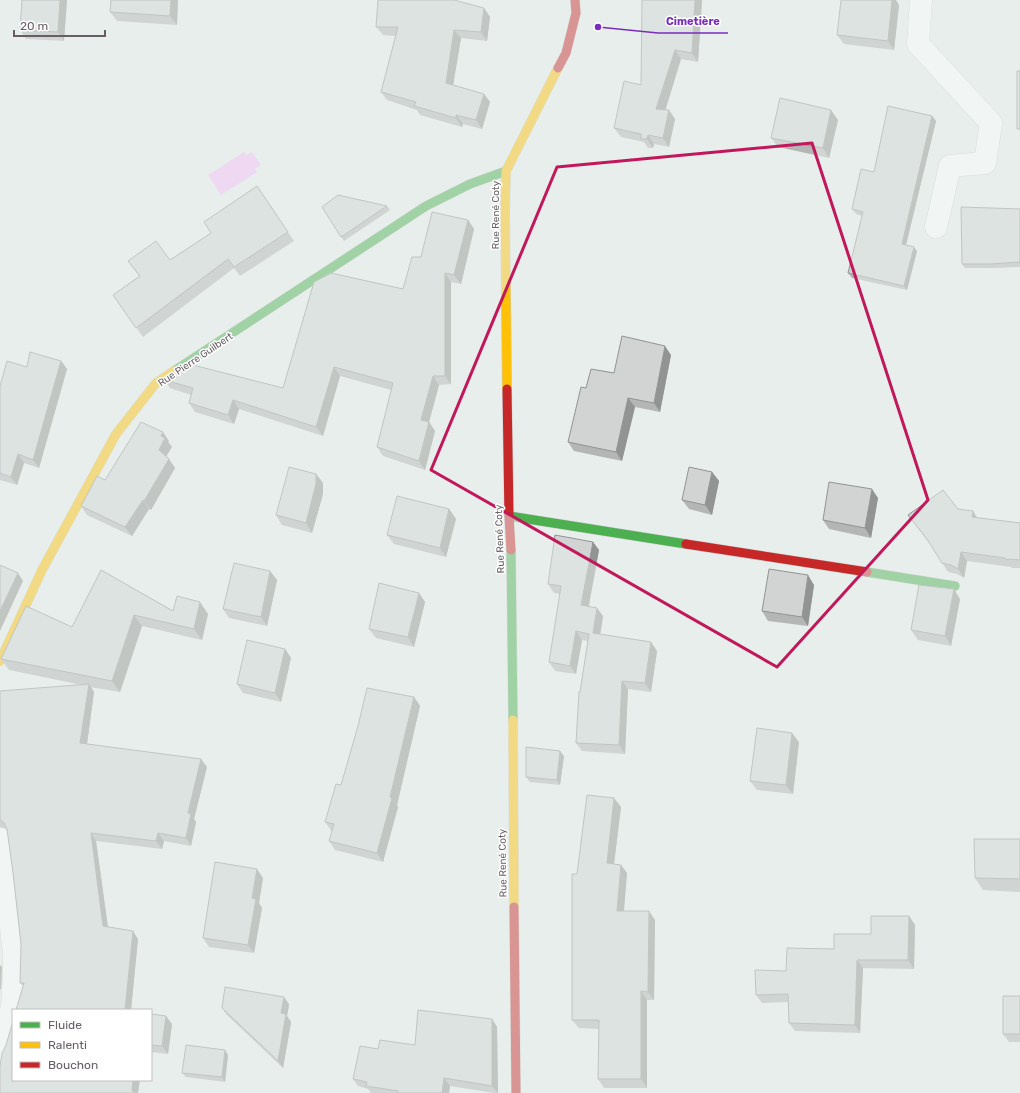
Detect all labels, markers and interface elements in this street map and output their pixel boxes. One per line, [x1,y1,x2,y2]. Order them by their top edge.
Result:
callout: Cimetière [658,10,728,33]
scale bar [14,12,105,38]
text: Cimetière [666,15,720,28]
text: 20 m [20,19,48,33]
street label: Rue René Coty [490,180,502,249]
street label: Rue Pierre Guilbert [156,330,235,389]
street label: Rue René Coty [493,504,507,573]
street label: Rue René Coty [496,828,510,897]
legend [12,1009,152,1081]
text: Fluide [48,1018,82,1032]
text: Ralenti [48,1038,87,1052]
text: Bouchon [48,1058,98,1072]

